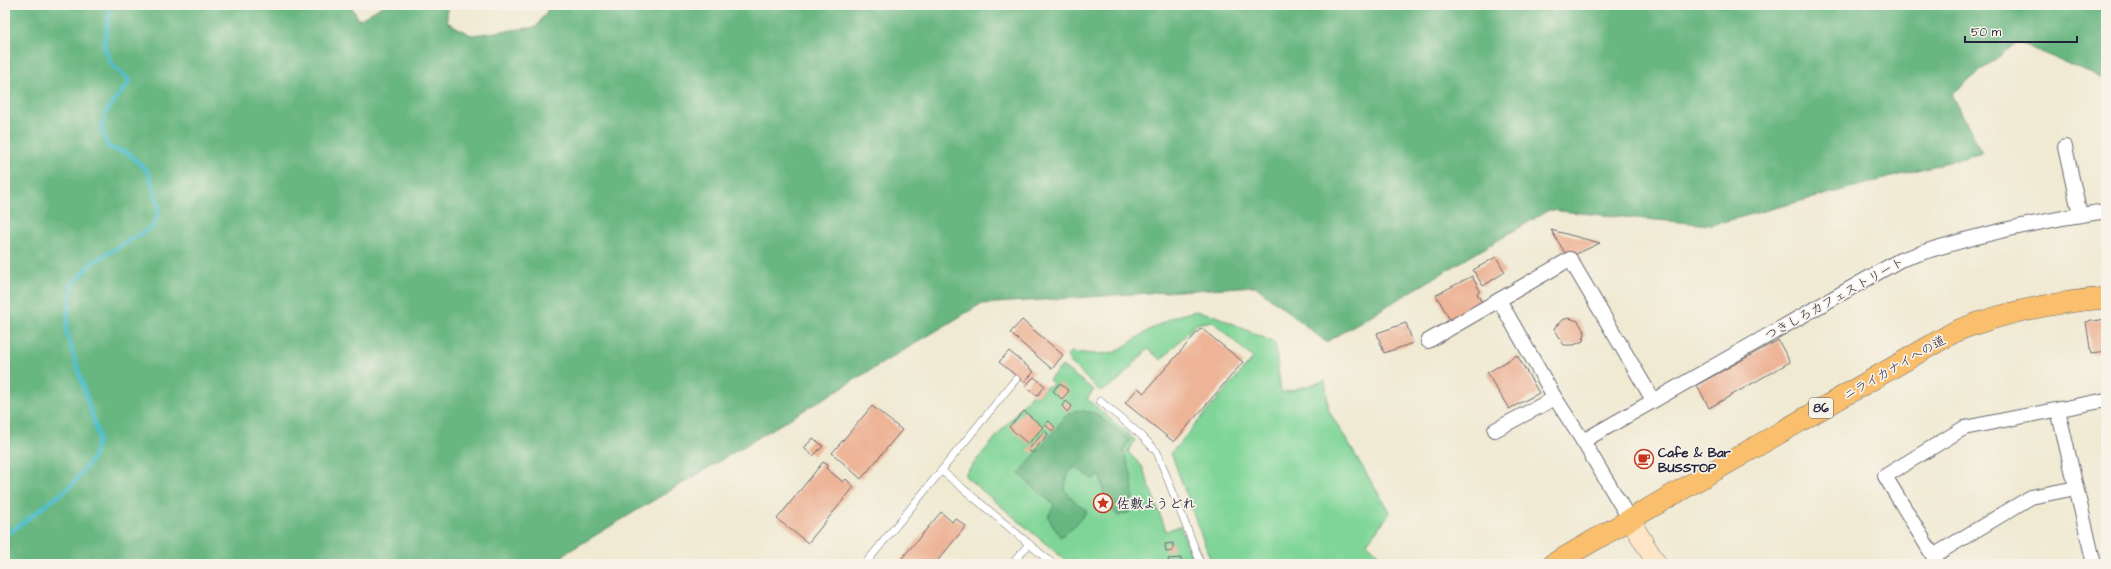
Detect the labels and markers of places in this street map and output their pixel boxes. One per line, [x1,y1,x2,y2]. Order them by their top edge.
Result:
place label: Cafe & Bar BUSSTOP [1658,444,1732,477]
cafe icon: Cafe & Bar BUSSTOP [1633,448,1655,470]
place icon: 佐敷ようどれ [1092,492,1114,514]
place label: 佐敷ようどれ [1117,495,1196,513]

